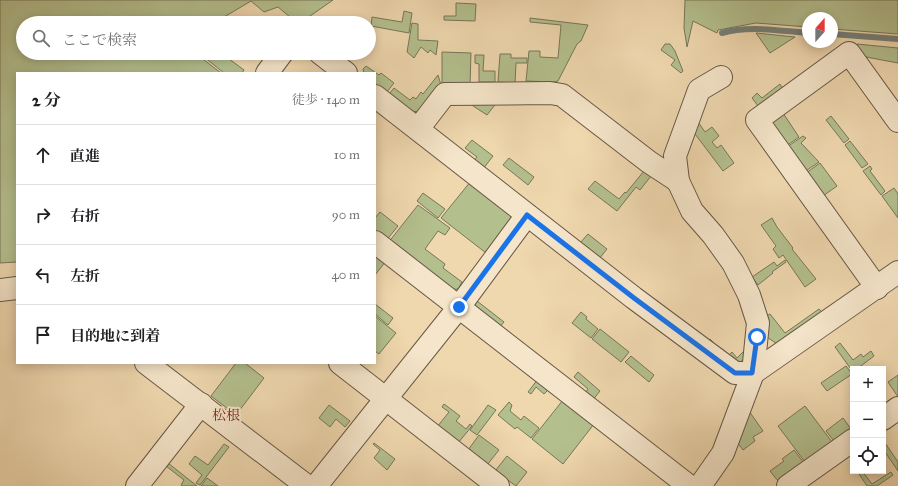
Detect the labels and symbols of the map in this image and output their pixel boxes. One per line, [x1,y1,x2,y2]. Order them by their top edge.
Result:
north arrow [802,12,838,48]
route end [450,298,468,316]
route start [748,328,766,346]
district label: 松根 [212,407,240,424]

